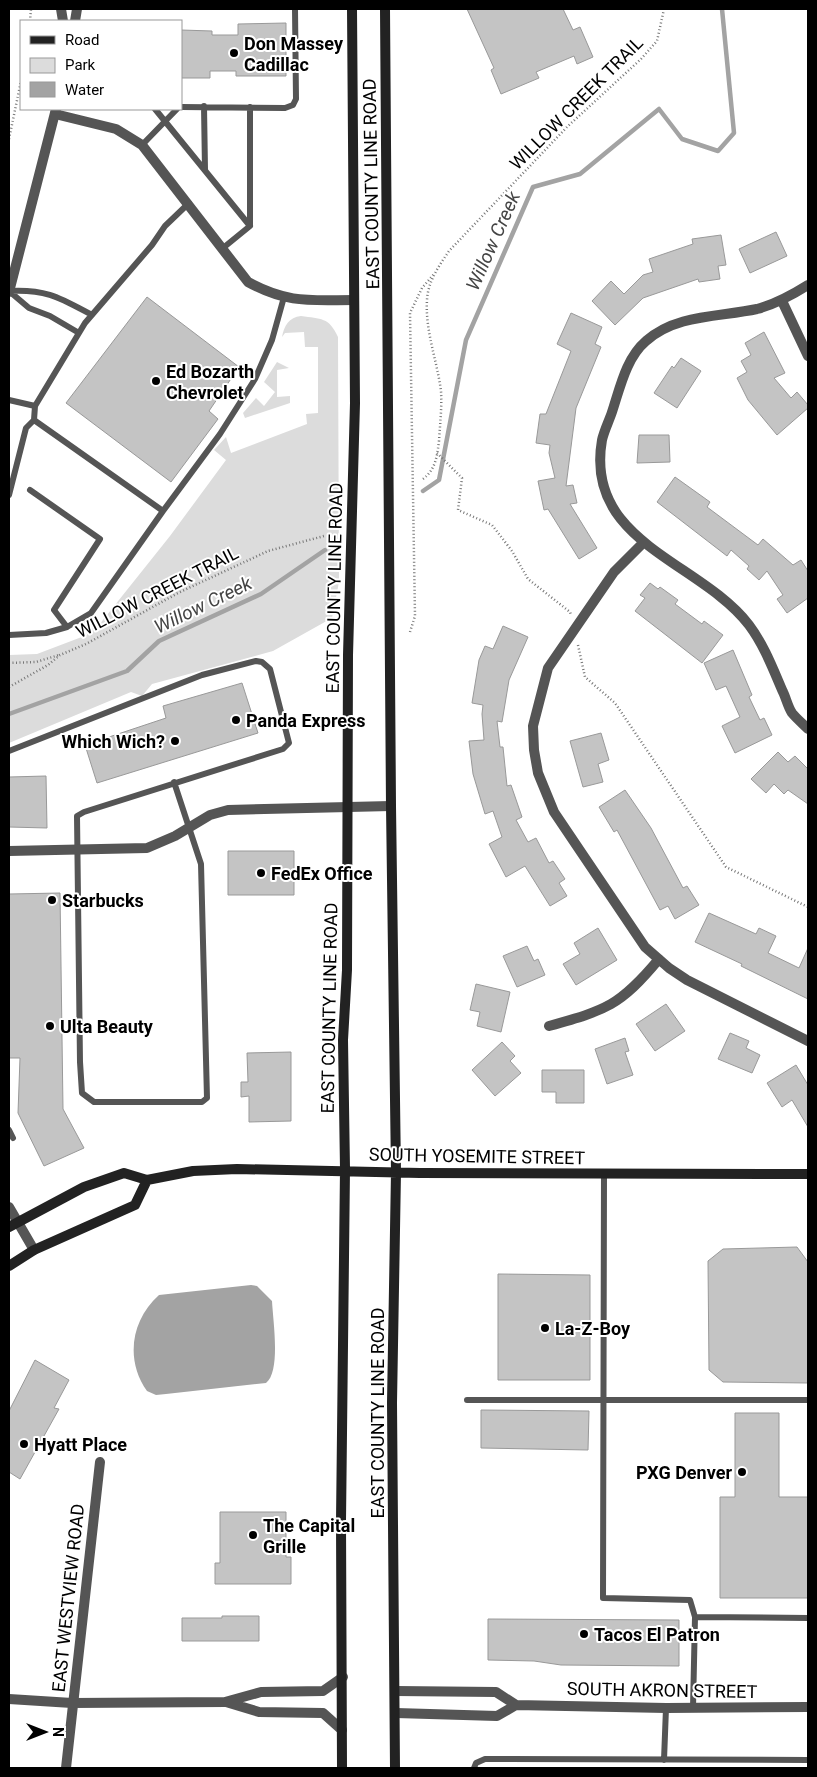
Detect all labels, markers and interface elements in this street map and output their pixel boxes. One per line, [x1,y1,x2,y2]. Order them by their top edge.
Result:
legend [20,20,182,110]
text: Road [65,31,99,49]
street label: WILLOW CREEK TRAIL [505,32,647,174]
place label: Don Massey Cadillac [244,33,344,75]
marker: Don Massey Cadillac [228,47,240,59]
text: Park [65,56,96,74]
street label: EAST COUNTY LINE ROAD [359,78,383,290]
text: Water [65,81,104,99]
water label: Willow Creek [461,187,525,294]
place label: Ed Bozarth Chevrolet [166,361,254,403]
marker: Ed Bozarth Chevrolet [150,375,162,387]
street label: EAST COUNTY LINE ROAD [322,482,346,694]
street label: WILLOW CREEK TRAIL [72,542,242,642]
water label: Willow Creek [150,571,256,639]
place label: Panda Express [246,710,366,731]
marker: Panda Express [230,714,242,726]
place label: Which Wich? [62,731,165,752]
marker: Which Wich? [169,735,181,747]
place label: FedEx Office [271,863,373,884]
marker: FedEx Office [255,867,267,879]
place label: Starbucks [62,890,144,911]
marker: Starbucks [46,894,58,906]
street label: EAST COUNTY LINE ROAD [317,902,341,1114]
place label: Ulta Beauty [60,1016,154,1037]
marker: Ulta Beauty [44,1020,56,1032]
street label: SOUTH YOSEMITE STREET [369,1144,586,1168]
street label: EAST COUNTY LINE ROAD [367,1308,388,1519]
place label: La-Z-Boy [555,1318,631,1339]
marker: La-Z-Boy [539,1322,551,1334]
place label: Hyatt Place [34,1434,127,1455]
marker: Hyatt Place [18,1438,30,1450]
place label: PXG Denver [636,1462,732,1483]
marker: PXG Denver [736,1466,748,1478]
street label: EAST WESTVIEW ROAD [48,1503,88,1693]
place label: The Capital Grille [263,1515,355,1557]
marker: The Capital Grille [247,1529,259,1541]
place label: Tacos El Patron [594,1624,720,1645]
marker: Tacos El Patron [578,1628,590,1640]
street label: SOUTH AKRON STREET [567,1678,758,1702]
north arrow [20,1707,70,1757]
text: N [50,1727,66,1737]

